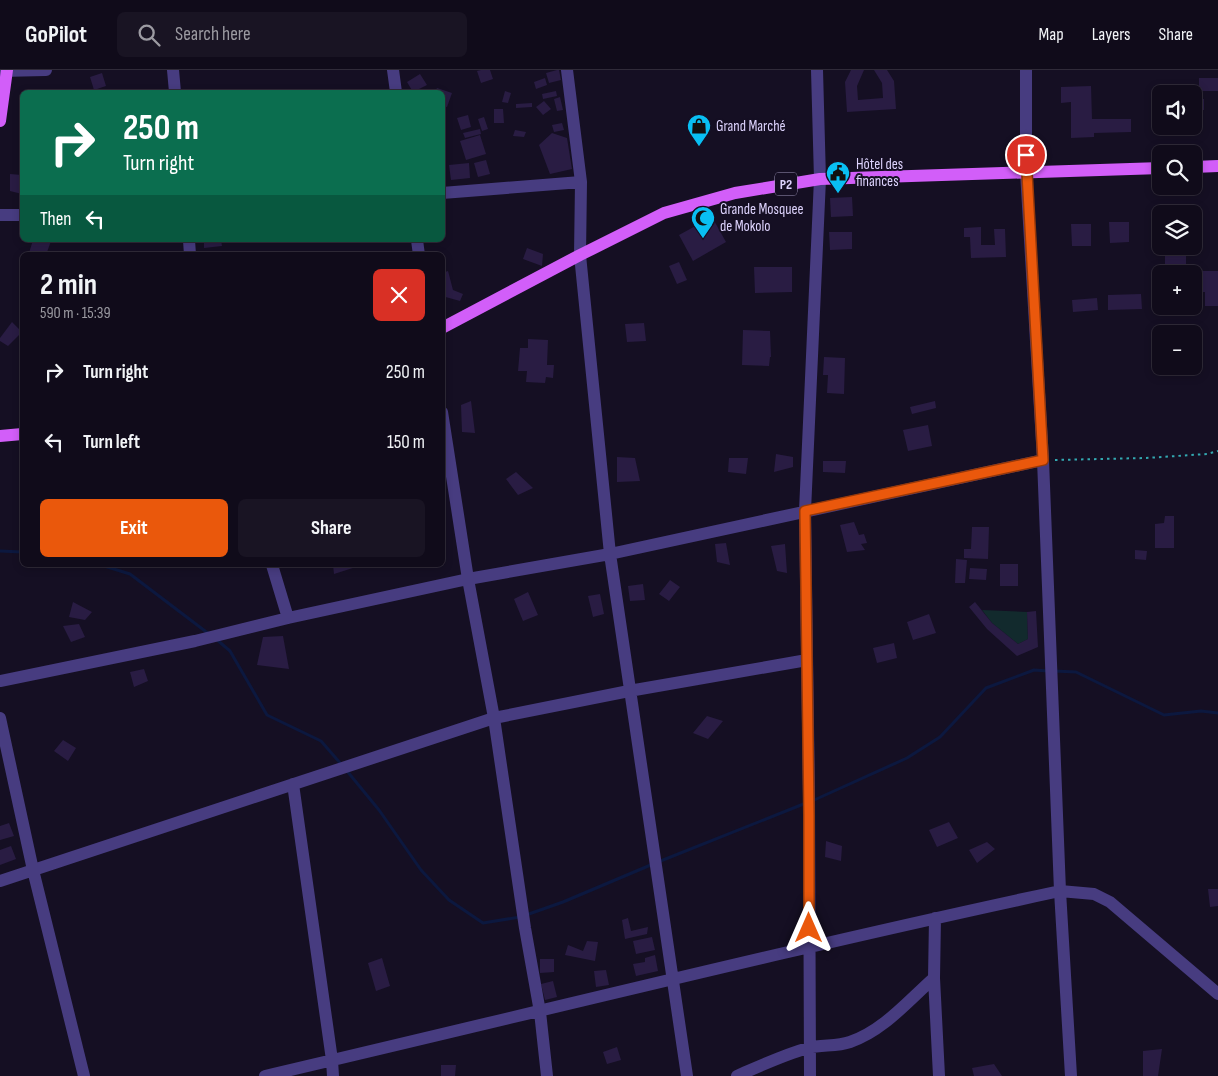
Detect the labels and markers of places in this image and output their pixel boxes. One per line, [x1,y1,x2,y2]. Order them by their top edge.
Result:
shop icon: Grand Marché [686,113,712,147]
place label: Grand Marché [716,117,786,136]
pin [1005,134,1047,176]
place label: Hôtel des finances [856,155,903,191]
public building icon: Hôtel des finances [825,160,851,194]
place label: Grande Mosquee de Mokolo [720,200,804,236]
mosque icon: Grande Mosquee de Mokolo [690,205,716,239]

